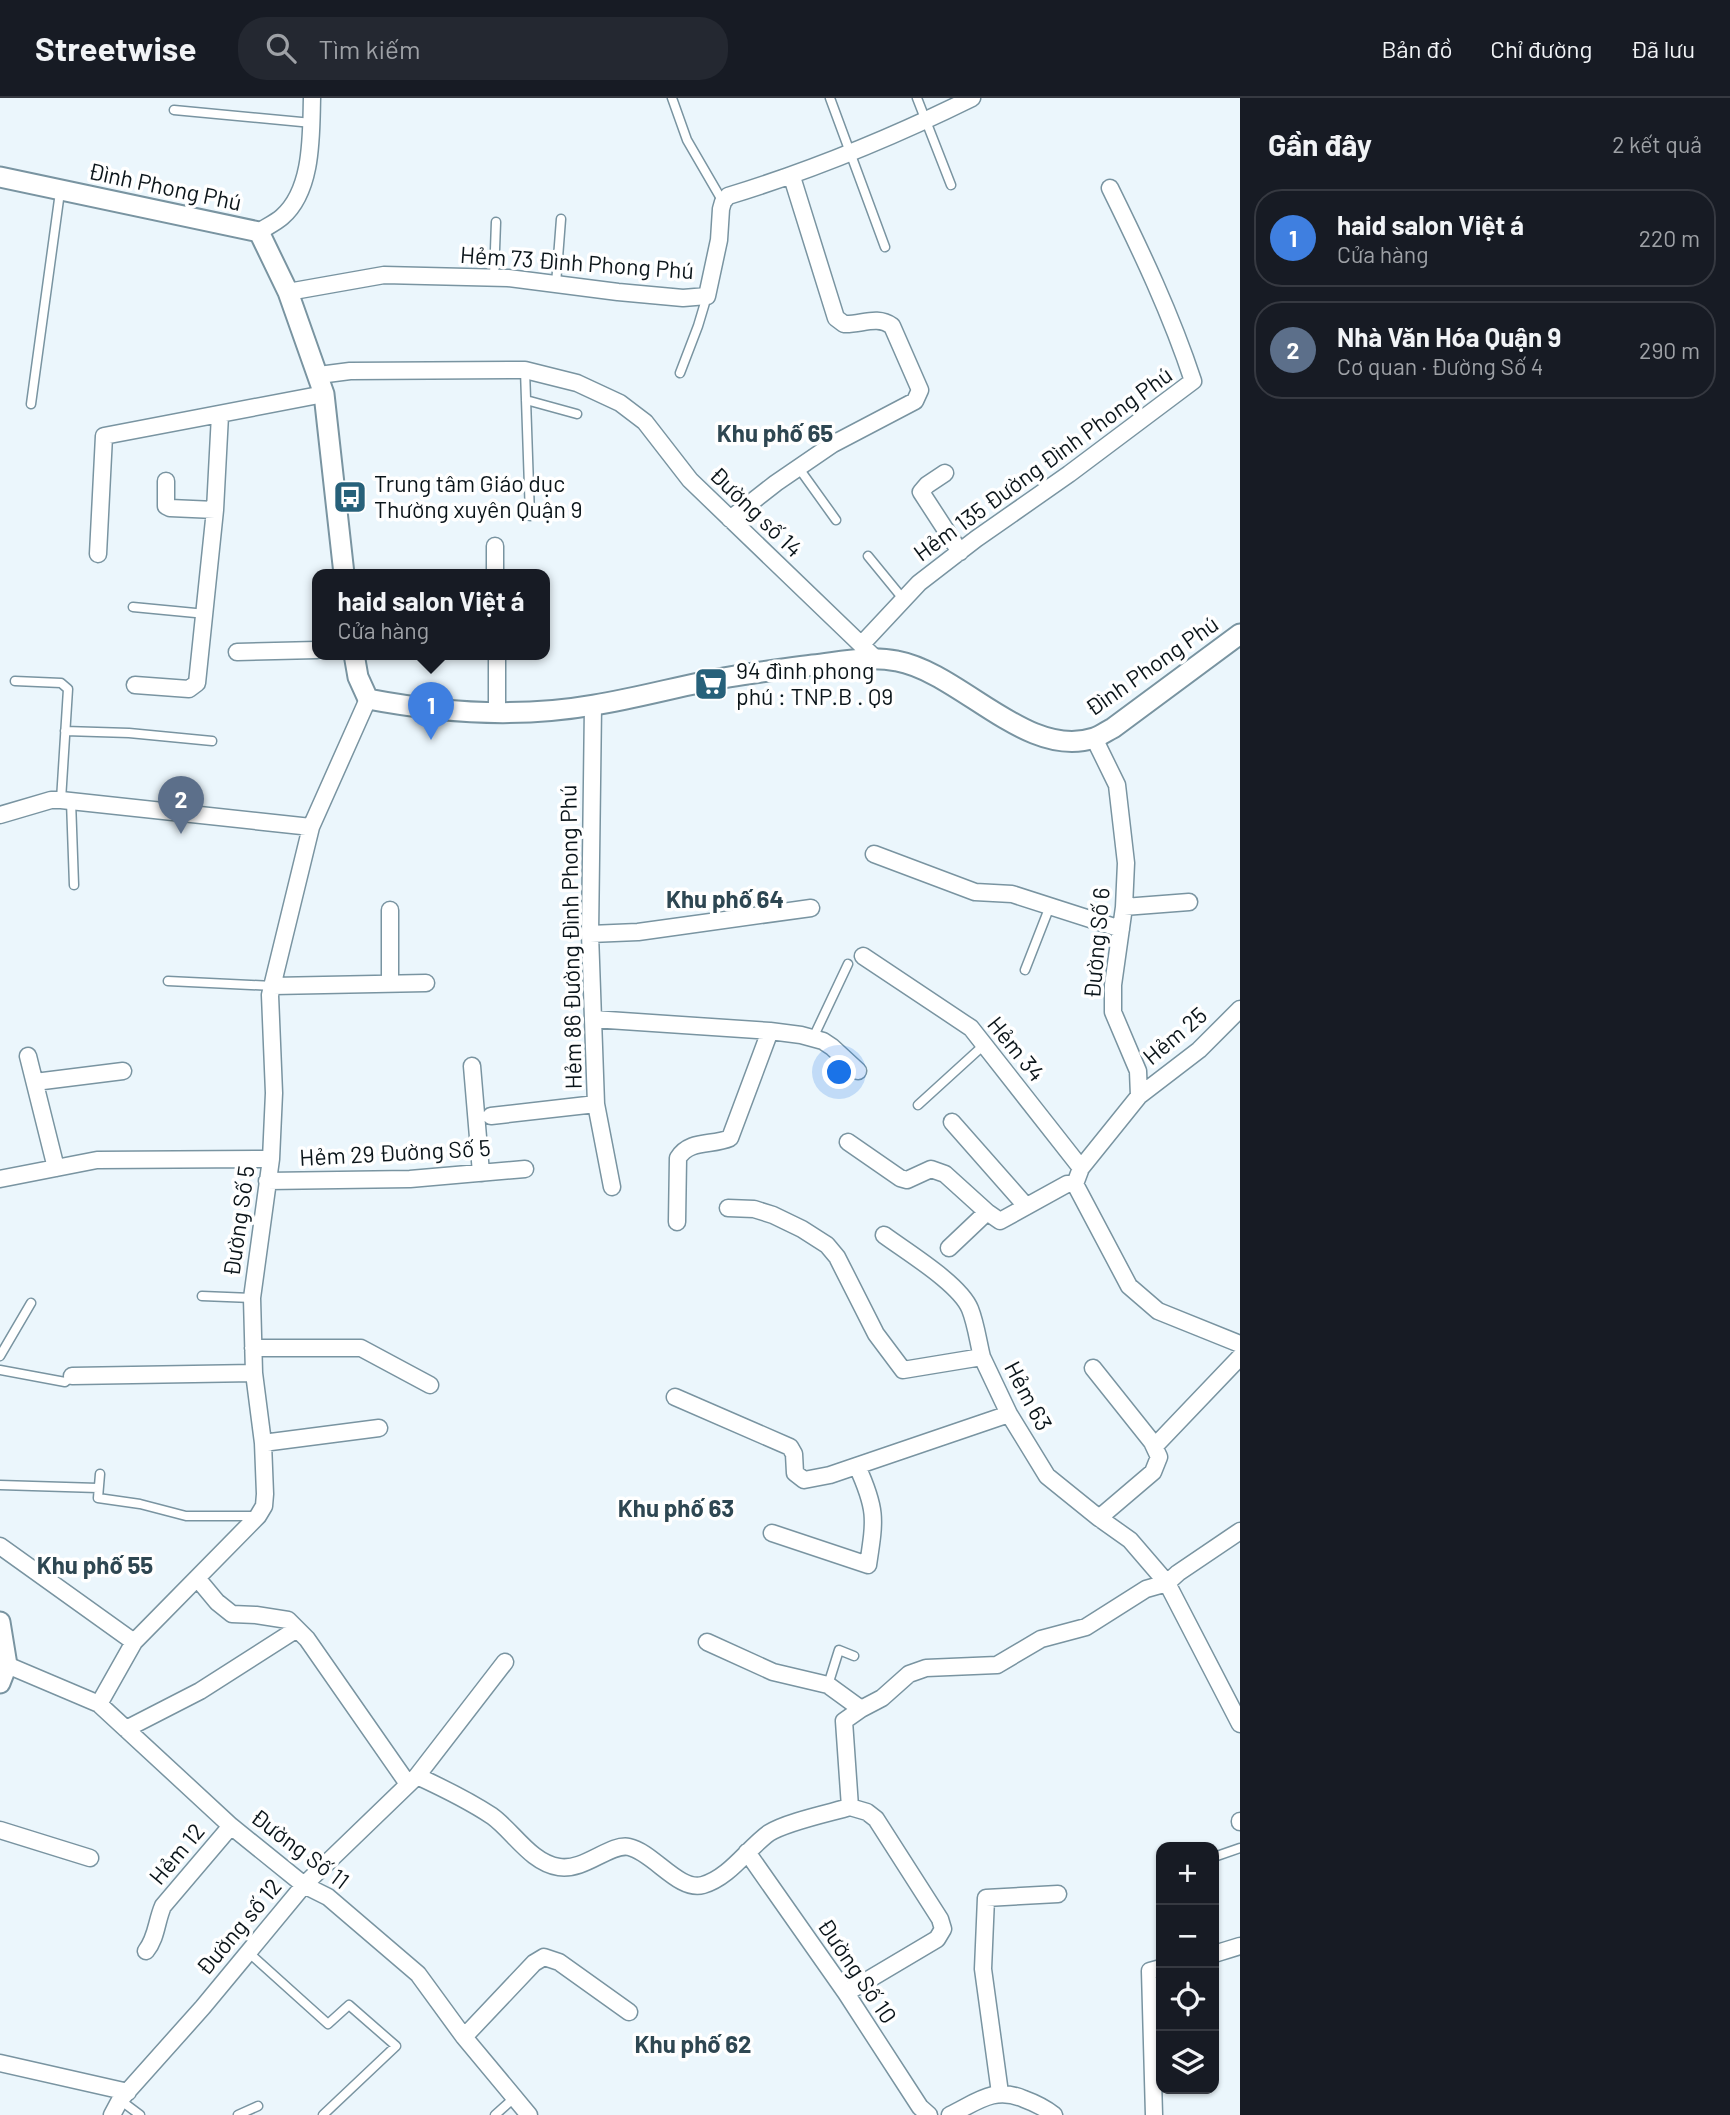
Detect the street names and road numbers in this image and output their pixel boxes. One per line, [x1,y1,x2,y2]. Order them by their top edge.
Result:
street label: Đình Phong Phú [86,156,244,216]
street label: Hẻm 73 Đình Phong Phú [459,240,695,284]
street label: Hẻm 135 Đường Đình Phong Phú [908,360,1177,566]
street label: Đường số 14 [704,460,809,562]
street label: Đình Phong Phú [1079,609,1223,721]
street label: Hẻm 86 Đường Đình Phong Phú [553,784,587,1090]
street label: Đường Số 6 [1077,886,1115,1000]
street label: Hẻm 25 [1137,1000,1212,1070]
street label: Hẻm 34 [982,1010,1051,1087]
street label: Hẻm 29 Đường Số 5 [299,1133,491,1171]
street label: Đường Số 5 [216,1164,260,1278]
street label: Hẻm 63 [999,1356,1059,1435]
street label: Đường Số 11 [246,1802,355,1894]
street label: Hẻm 12 [143,1817,210,1890]
street label: Đường số 12 [190,1872,287,1980]
street label: Đường Số 10 [812,1913,903,2028]

